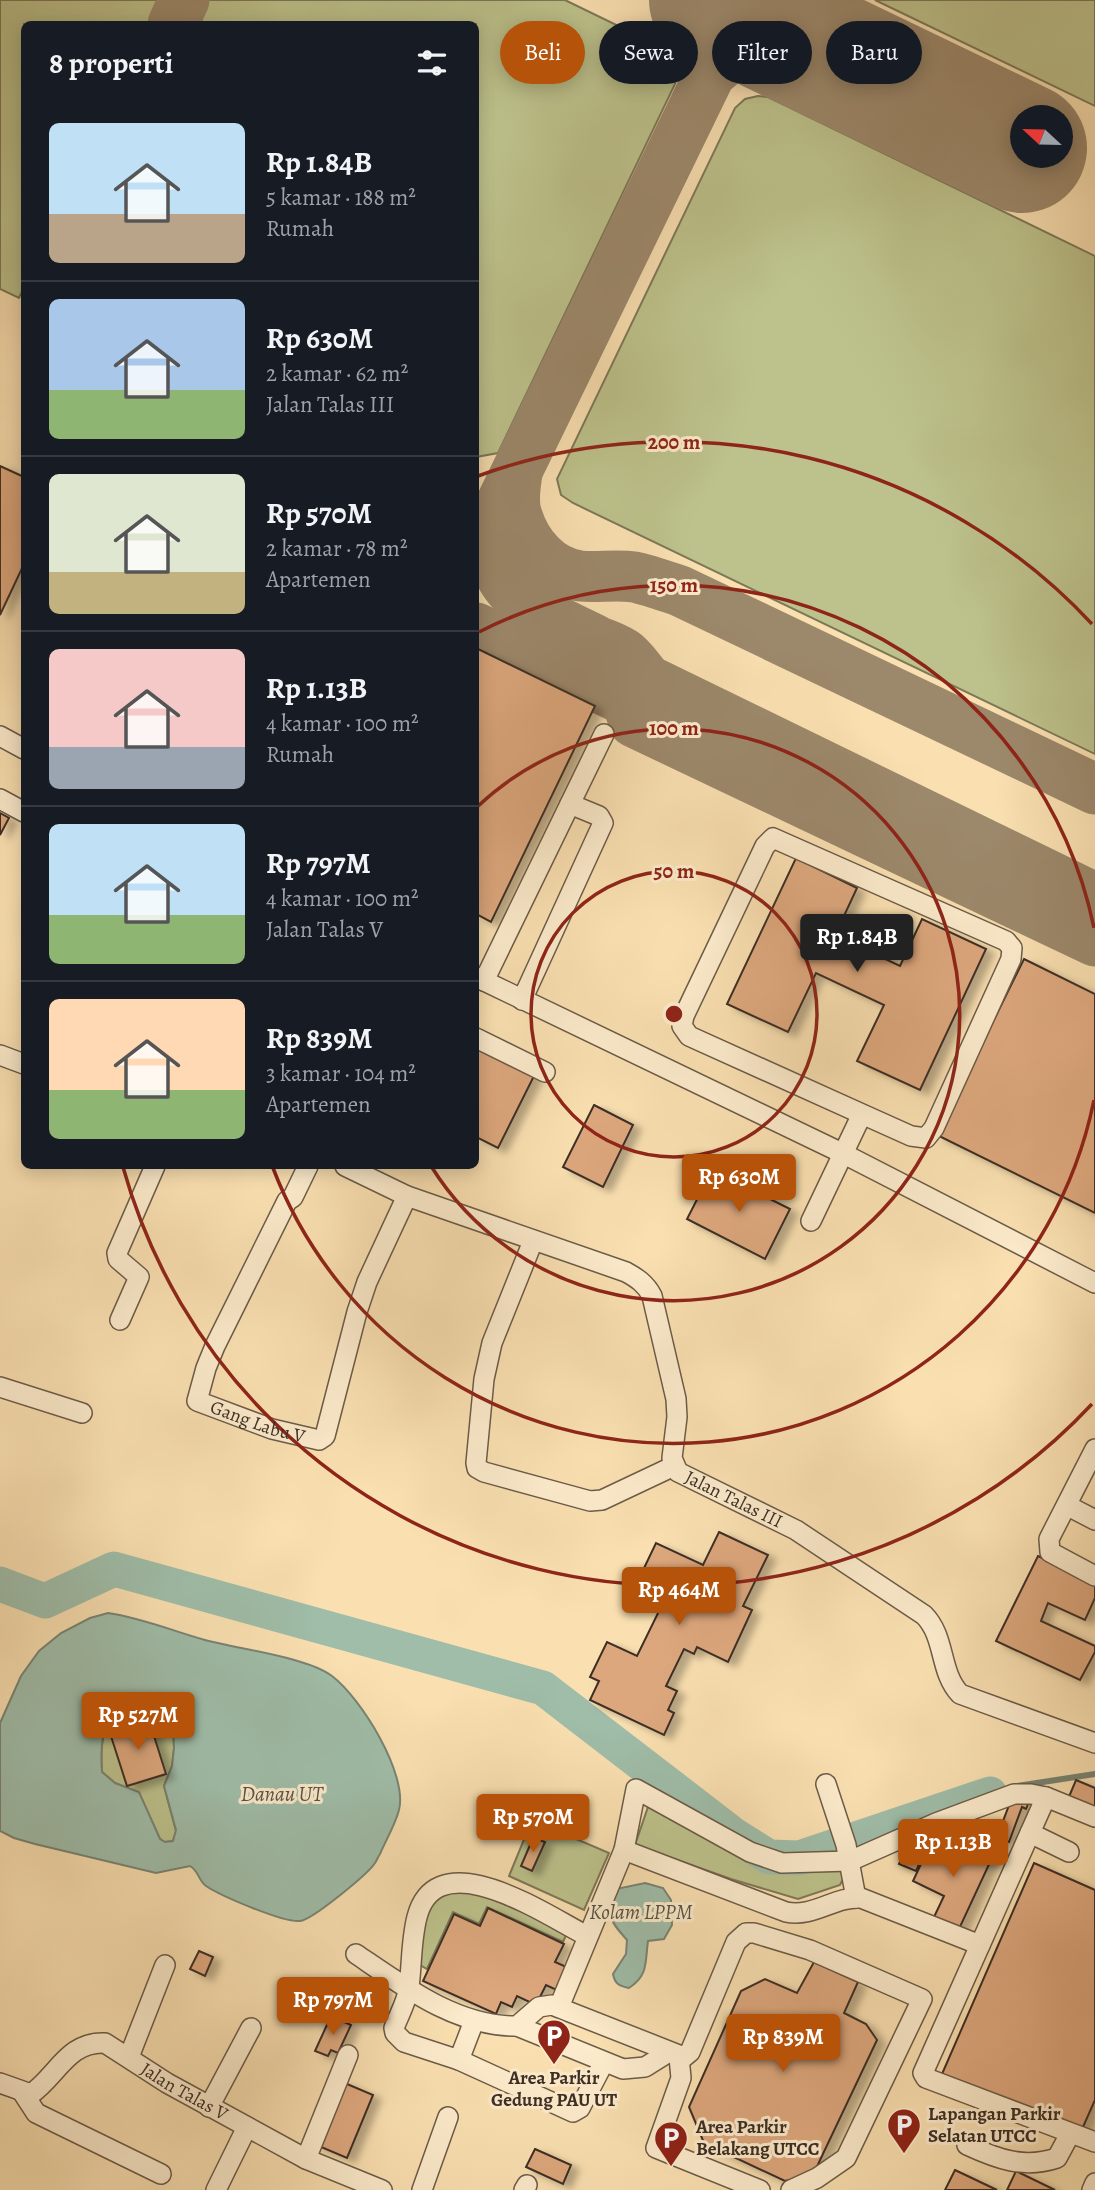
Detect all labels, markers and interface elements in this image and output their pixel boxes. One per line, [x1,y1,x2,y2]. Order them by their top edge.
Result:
chip: Beli [500,21,585,84]
chip: Sewa [599,21,698,84]
chip: Filter [712,21,812,84]
chip: Baru [826,21,922,84]
text: 8 properti [49,43,173,83]
icon: filters [413,44,451,82]
north arrow [1010,105,1073,168]
map controls [1010,105,1073,168]
text: Rp 1.84B [266,142,372,182]
icon: home [105,151,189,235]
text: 5 kamar · 188 m² [266,182,416,213]
text: Rumah [266,213,334,244]
text: Rp 630M [266,318,373,358]
icon: home [105,327,189,411]
text: 2 kamar · 62 m² [266,358,408,389]
text: Jalan Talas III [266,389,394,420]
text: 200 m [648,428,701,456]
text: Rp 570M [266,493,372,533]
icon: home [105,502,189,586]
text: 2 kamar · 78 m² [266,533,408,564]
text: Apartemen [266,564,371,595]
text: 150 m [650,571,699,599]
text: Rp 1.13B [266,668,367,708]
icon: home [105,677,189,761]
text: 4 kamar · 100 m² [266,708,419,739]
text: 100 m [649,714,699,742]
text: Rumah [266,739,334,770]
text: Rp 797M [266,843,371,883]
icon: home [105,852,189,936]
text: 50 m [654,857,695,885]
text: 4 kamar · 100 m² [266,883,419,914]
text: Jalan Talas V [266,914,383,945]
pin: Rp 1.84B [785,914,929,974]
text: Rp 1.84B [816,921,898,952]
centre of rings [662,1002,686,1026]
text: Rp 839M [266,1018,372,1058]
icon: home [105,1027,189,1111]
text: 3 kamar · 104 m² [266,1058,416,1089]
text: Apartemen [266,1089,371,1120]
pin: Rp 630M [674,1154,804,1214]
text: Rp 630M [698,1161,780,1192]
street label: Gang Labu V [207,1394,308,1449]
street label: Jalan Talas III [680,1464,787,1534]
pin: Rp 464M [614,1568,744,1627]
text: Rp 464M [638,1574,720,1605]
pin: Rp 527M [73,1692,203,1752]
text: Rp 527M [98,1699,178,1730]
water label: Danau UT [241,1780,324,1808]
pin: Rp 570M [468,1794,598,1854]
text: Rp 570M [492,1801,574,1832]
pin: Rp 1.13B [881,1820,1025,1879]
text: Rp 1.13B [914,1826,992,1857]
water label: Kolam LPPM [589,1898,693,1926]
pin: Rp 797M [268,1978,398,2037]
text: Rp 797M [293,1984,373,2015]
pin: Rp 839M [718,2014,848,2074]
parking icon: Area Parkir Gedung PAU UT [535,2017,573,2066]
text: Rp 839M [742,2021,824,2052]
street label: Jalan Talas V [135,2056,233,2127]
place label: Area Parkir Gedung PAU UT [491,2065,617,2113]
place label: Lapangan Parkir Selatan UTCC [928,2101,1061,2149]
parking icon: Lapangan Parkir Selatan UTCC [885,2106,923,2155]
place label: Area Parkir Belakang UTCC [695,2114,819,2162]
parking icon: Area Parkir Belakang UTCC [652,2119,690,2168]

